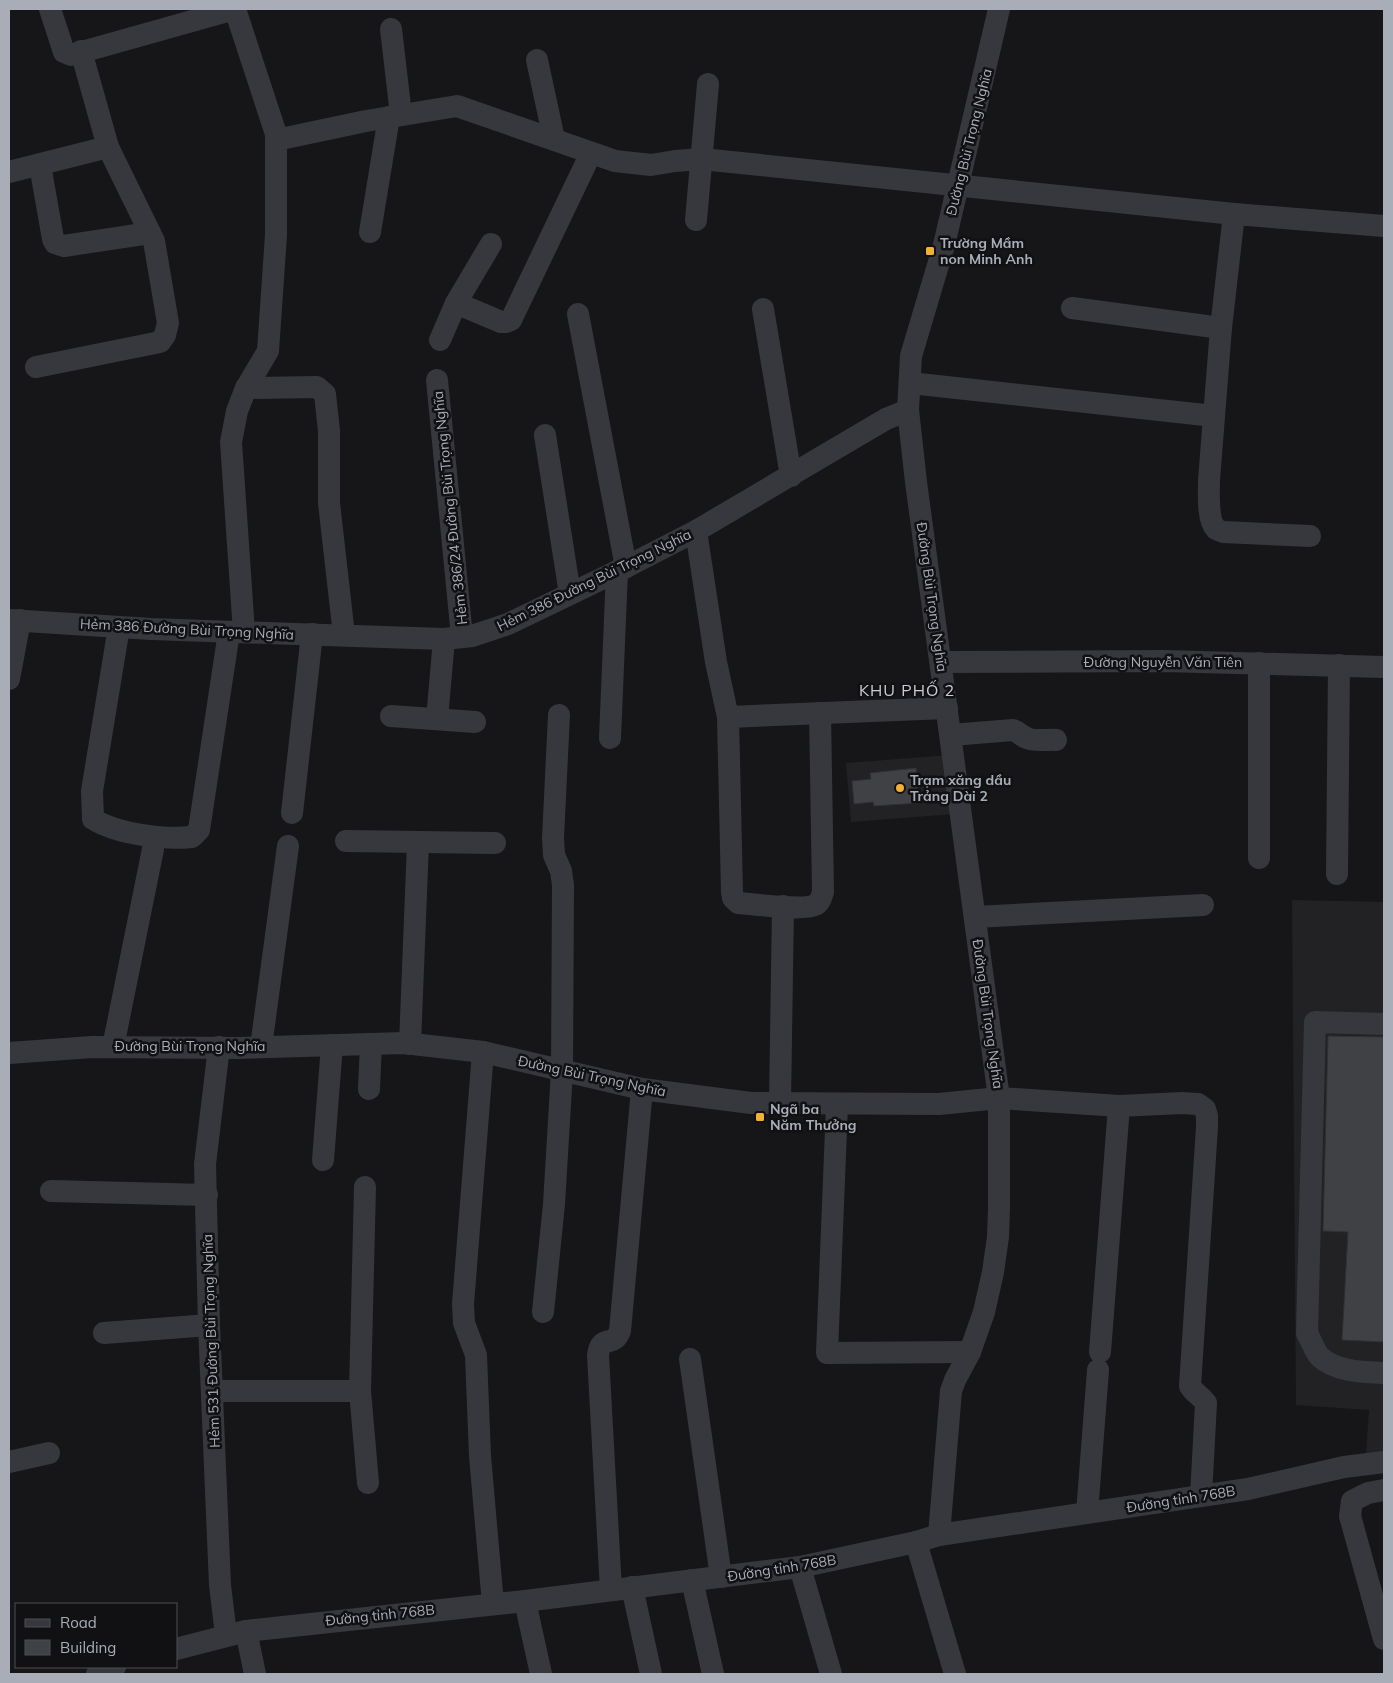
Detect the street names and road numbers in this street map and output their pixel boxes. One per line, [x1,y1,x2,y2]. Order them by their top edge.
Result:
street label: Đường Bùi Trọng Nghĩa [942,67,996,217]
street label: Hẻm 386/24 Đường Bùi Trọng Nghĩa [429,390,471,626]
street label: Đường Bùi Trọng Nghĩa [913,521,951,673]
street label: Hẻm 386 Đường Bùi Trọng Nghĩa [494,525,694,635]
street label: Hẻm 386 Đường Bùi Trọng Nghĩa [80,614,294,644]
street label: Đường Nguyễn Văn Tiên [1084,653,1242,671]
street label: Đường Bùi Trọng Nghĩa [969,938,1007,1090]
street label: Đường Bùi Trọng Nghĩa [115,1037,265,1055]
street label: Đường Bùi Trọng Nghĩa [516,1052,668,1100]
street label: Hẻm 531 Đường Bùi Trọng Nghĩa [198,1234,224,1448]
street label: Đường tỉnh 768B [1125,1482,1237,1516]
street label: Đường tỉnh 768B [726,1551,838,1585]
street label: Đường tỉnh 768B [324,1600,436,1630]

